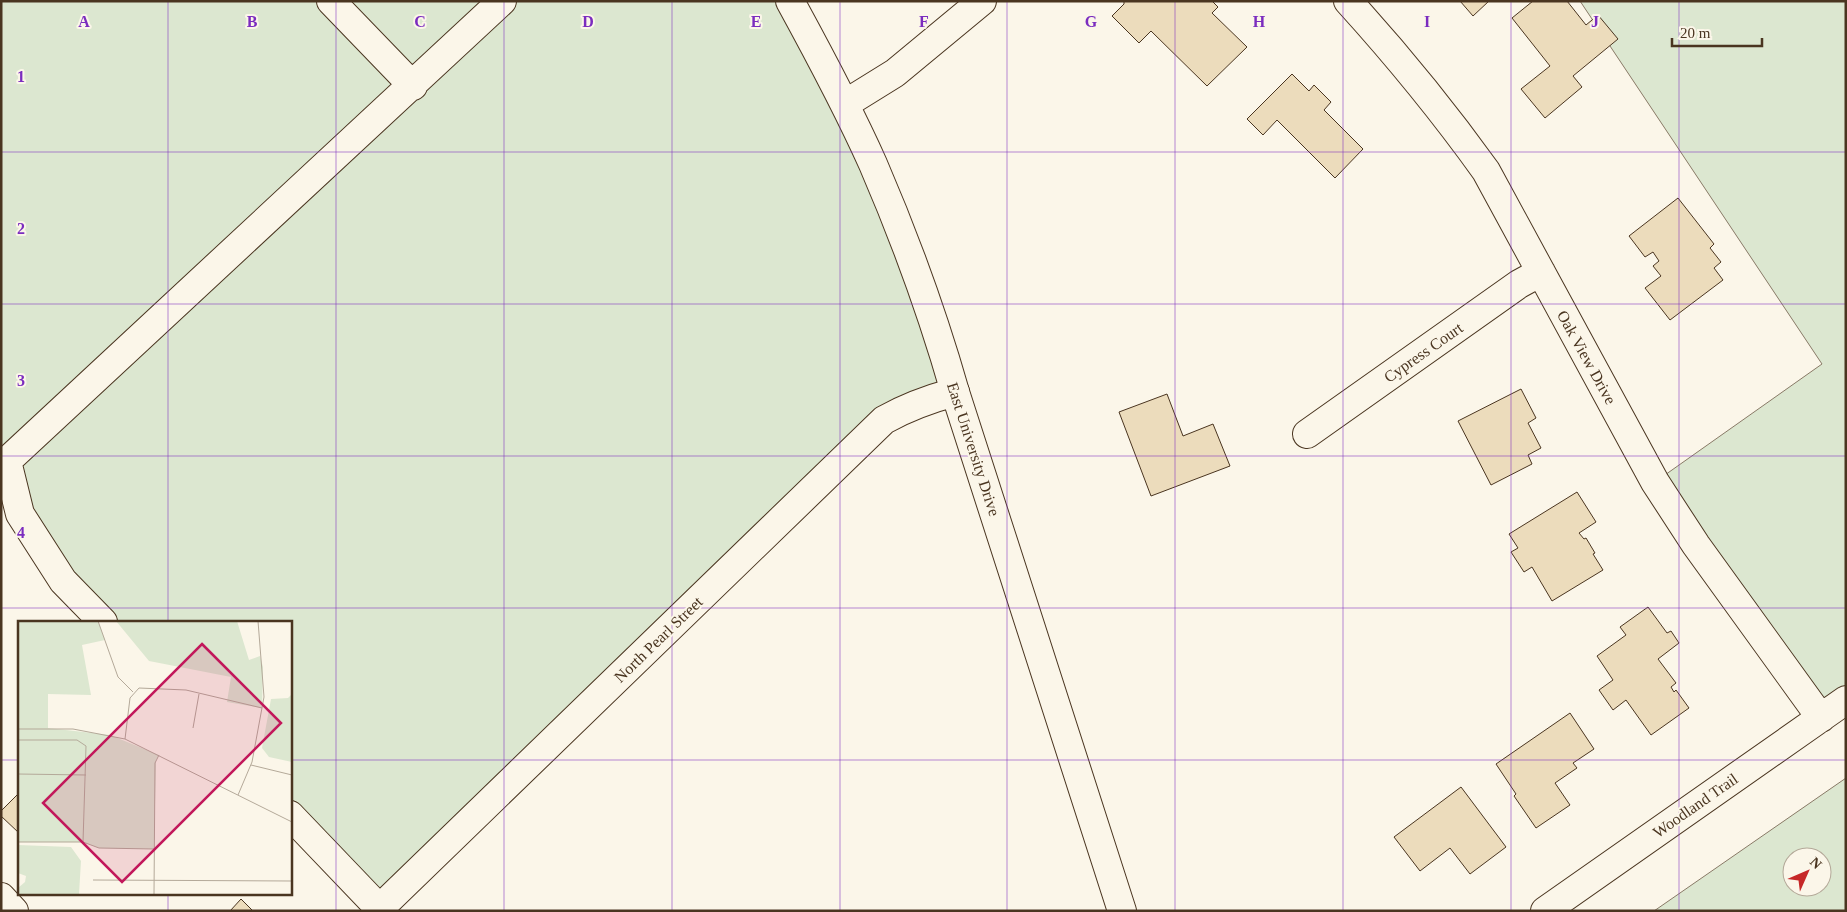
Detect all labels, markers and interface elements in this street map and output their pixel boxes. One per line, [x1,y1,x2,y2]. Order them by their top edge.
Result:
text: A [78,13,90,30]
text: B [247,13,258,30]
text: C [414,13,426,30]
text: D [582,13,594,30]
text: E [751,13,761,30]
text: F [919,13,929,30]
text: G [1085,13,1098,30]
text: H [1253,13,1266,30]
text: I [1424,13,1430,30]
text: J [1591,13,1599,30]
scale bar [1672,15,1762,47]
text: 20 m [1680,25,1711,41]
text: 1 [17,68,25,85]
text: 2 [17,220,25,237]
street label: Oak View Drive [1554,307,1619,407]
street label: Cypress Court [1381,319,1467,387]
text: 3 [17,372,25,389]
street label: East University Drive [943,380,1003,518]
text: 4 [17,524,25,541]
street label: North Pearl Street [611,593,706,686]
inset map [18,621,291,894]
street label: Woodland Trail [1650,770,1741,841]
north arrow [1782,847,1832,897]
text: N [1807,854,1825,872]

